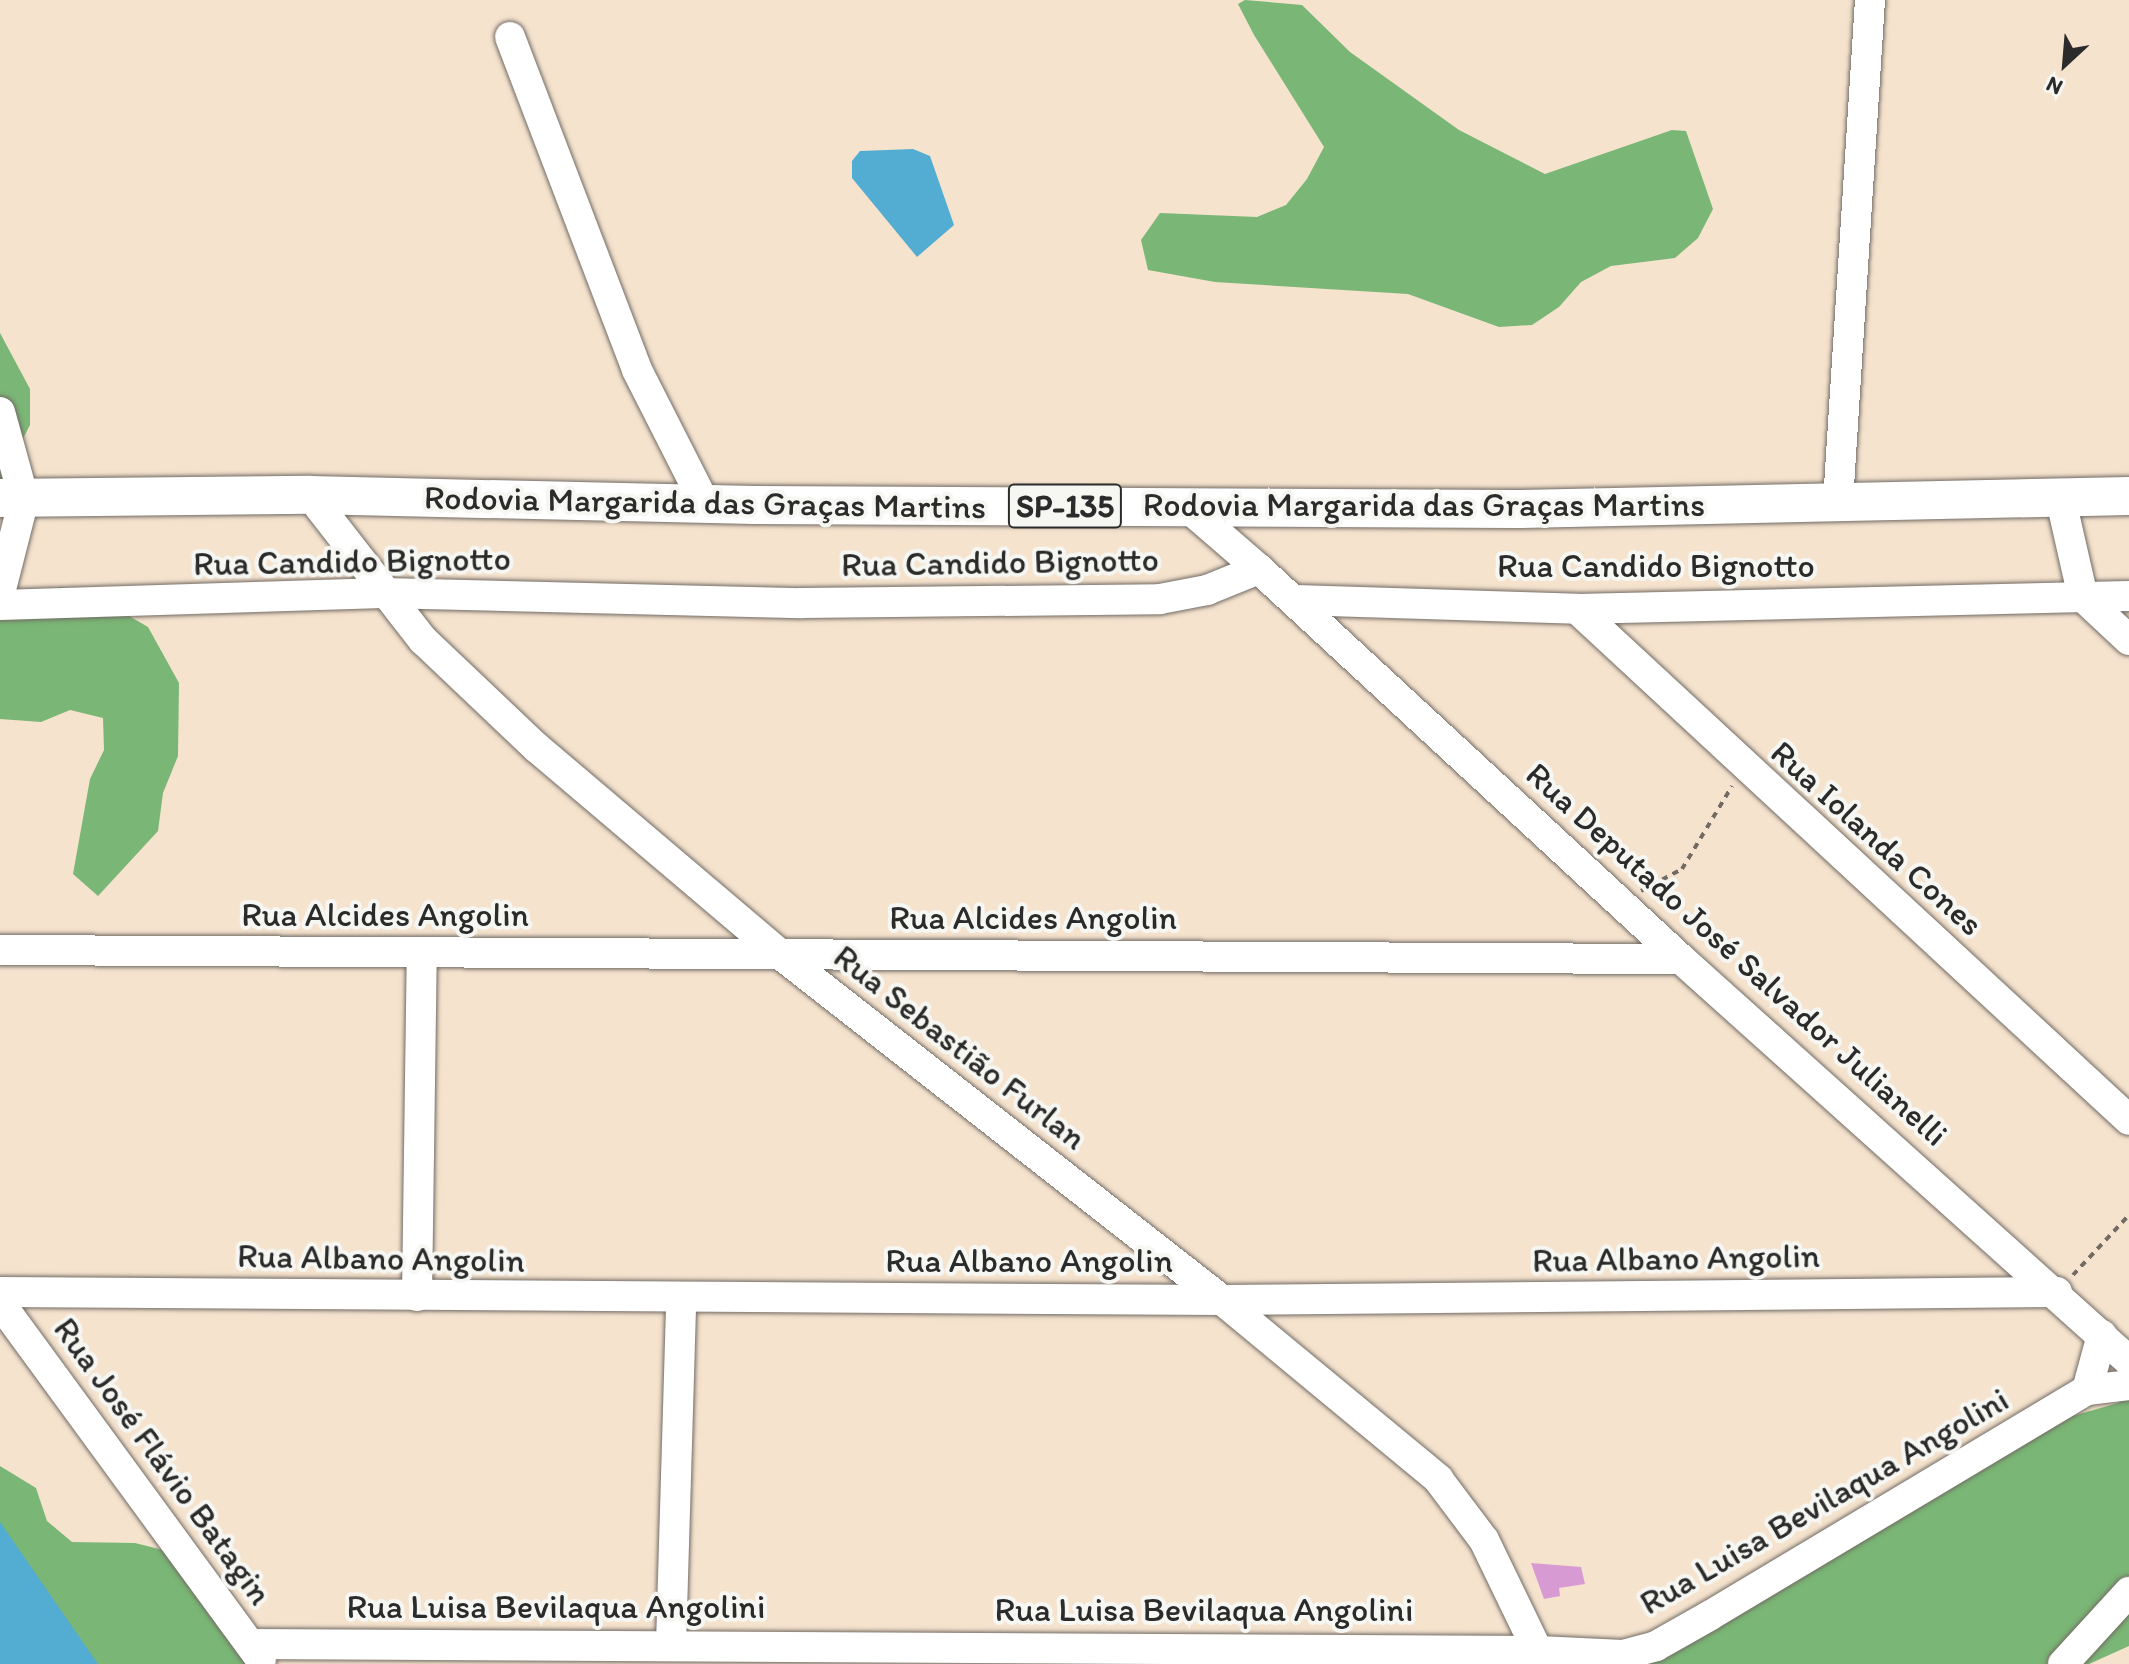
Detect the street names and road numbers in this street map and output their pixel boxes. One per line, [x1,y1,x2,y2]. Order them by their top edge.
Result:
street label: Rodovia Margarida das Graças Martins [422,477,988,527]
road number: SP-135 [1007,478,1123,534]
street label: Rodovia Margarida das Graças Martins [1142,485,1706,525]
street label: Rua Candido Bignotto [193,538,511,584]
street label: Rua Candido Bignotto [841,539,1159,585]
street label: Rua Candido Bignotto [1497,546,1815,586]
street label: Rua Iolanda Cones [1762,732,1992,944]
street label: Rua Deputado José Salvador Julianelli [1517,753,1957,1155]
street label: Rua Alcides Angolin [240,895,530,935]
street label: Rua Alcides Angolin [888,898,1178,938]
street label: Rua Sebastião Furlan [826,936,1094,1158]
street label: Rua Albano Angolin [237,1235,525,1281]
street label: Rua Albano Angolin [1532,1235,1820,1281]
street label: Rua Albano Angolin [885,1241,1173,1281]
street label: Rua José Flávio Batagin [45,1310,281,1612]
street label: Rua Luisa Bevilaqua Angolini [1632,1378,2016,1624]
street label: Rua Luisa Bevilaqua Angolini [346,1587,766,1627]
street label: Rua Luisa Bevilaqua Angolini [994,1590,1414,1630]

